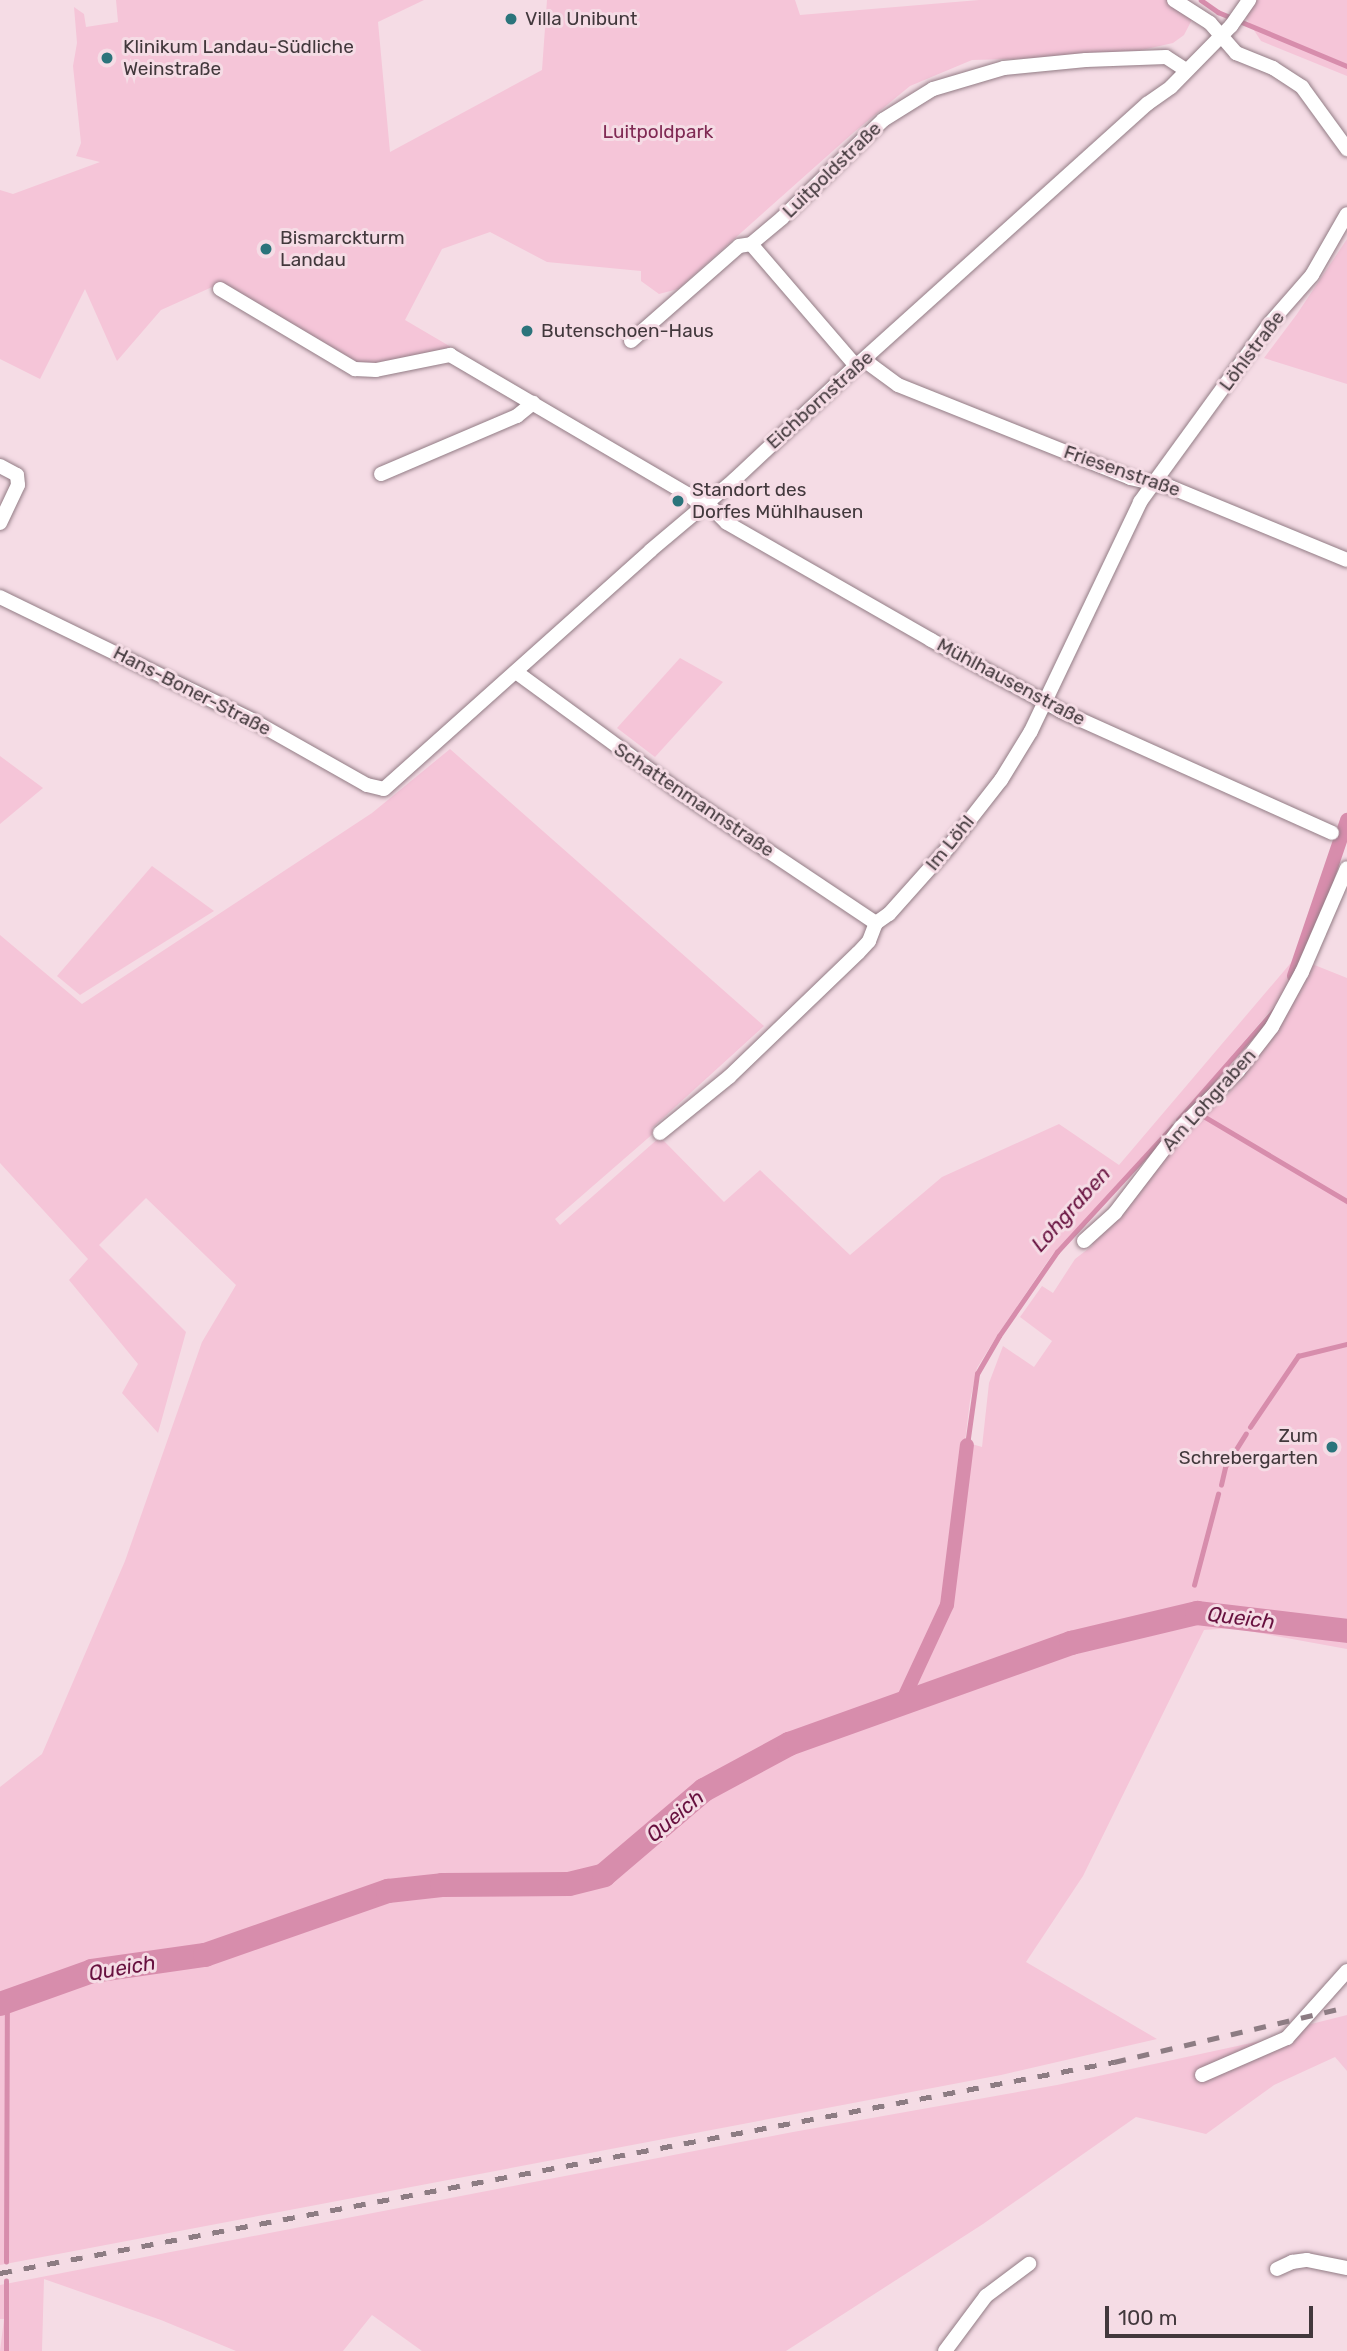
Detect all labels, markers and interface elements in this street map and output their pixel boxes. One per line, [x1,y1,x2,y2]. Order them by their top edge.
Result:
place label: Villa Unibunt [525,8,637,30]
marker: Villa Unibunt [503,11,519,27]
place label: Klinikum Landau-Südliche Weinstraße [123,36,354,80]
marker: Klinikum Landau-Südliche Weinstraße [97,48,117,68]
street label: Luitpoldstraße [778,117,886,223]
park label: Luitpoldpark [603,121,713,143]
place label: Bismarckturm Landau [280,227,405,271]
marker: Bismarckturm Landau [258,241,274,257]
street label: Löhlstraße [1215,307,1289,395]
place label: Butenschoen-Haus [541,320,714,342]
marker: Butenschoen-Haus [519,323,535,339]
street label: Eichbornstraße [762,346,878,454]
street label: Friesenstraße [1061,440,1183,502]
place label: Standort des Dorfes Mühlhausen [692,479,863,523]
marker: Standort des Dorfes Mühlhausen [670,493,686,509]
street label: Mühlhausenstraße [933,633,1089,731]
street label: Hans-Boner-Straße [109,641,275,741]
street label: Schattenmannstraße [610,738,778,862]
street label: Im Löhl [921,811,979,875]
street label: Am Lohgraben [1157,1044,1261,1156]
water label: Lohgraben [1026,1161,1116,1257]
place label: Zum Schrebergarten [1179,1425,1318,1469]
marker: Zum Schrebergarten [1324,1439,1340,1455]
water label: Queich [1206,1601,1276,1635]
water label: Queich [641,1784,709,1848]
water label: Queich [86,1950,158,1986]
scale bar [1109,2292,1317,2336]
text: 100 m [1118,2305,1177,2330]

